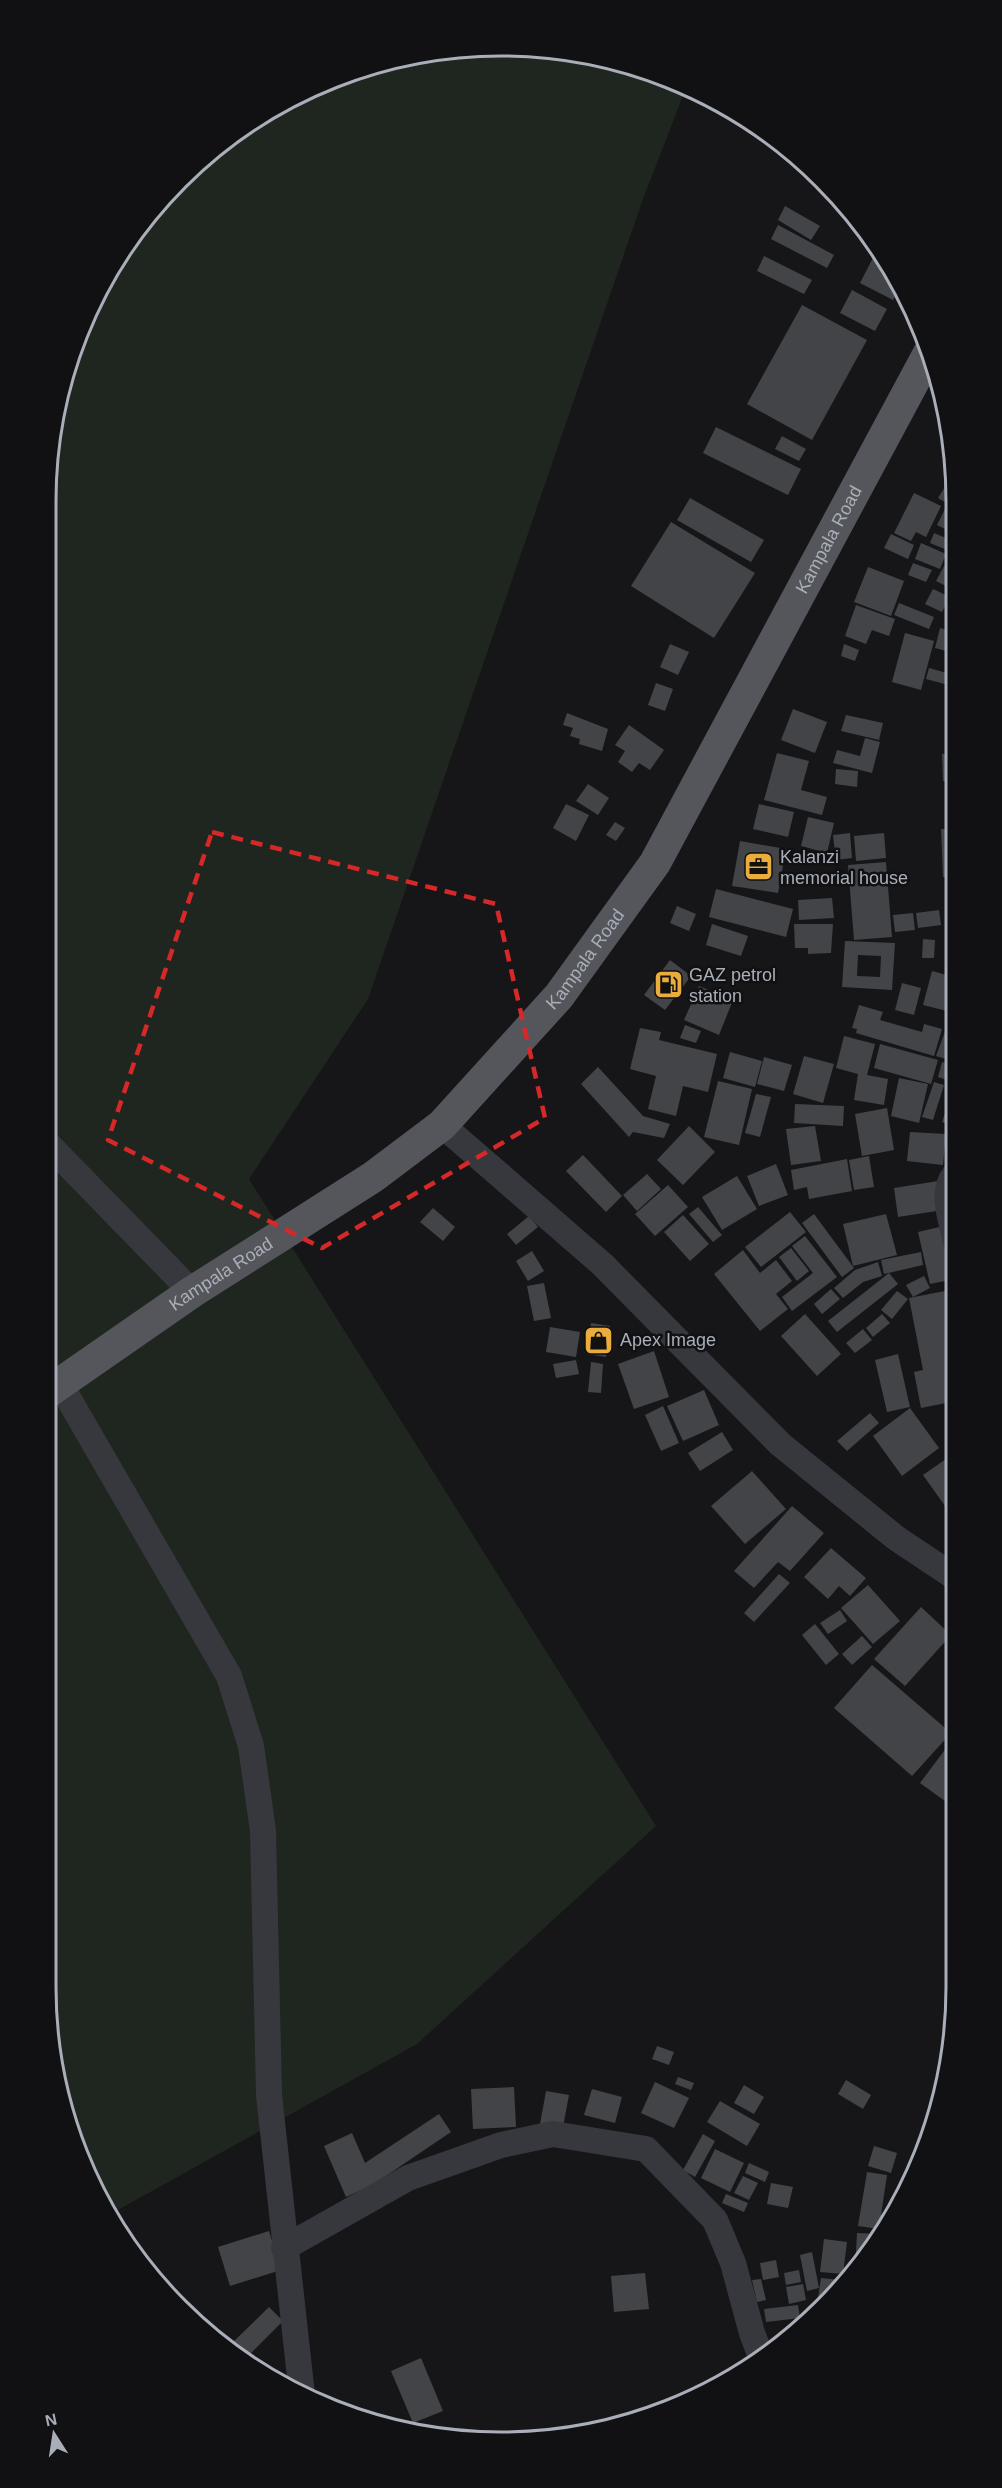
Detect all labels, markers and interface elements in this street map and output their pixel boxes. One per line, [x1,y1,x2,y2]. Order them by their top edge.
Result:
street label: Kampala Road [792,482,866,597]
place label: Kalanzi memorial house [780,847,908,888]
office icon: Kalanzi memorial house [743,851,775,883]
street label: Kampala Road [542,905,628,1013]
place label: GAZ petrol station [689,965,776,1006]
fuel station icon: GAZ petrol station [652,969,684,1001]
street label: Kampala Road [165,1233,276,1315]
shop icon: Apex Image [583,1324,615,1356]
place label: Apex Image [620,1330,716,1350]
north arrow [24,2404,84,2464]
text: N [44,2410,58,2429]

